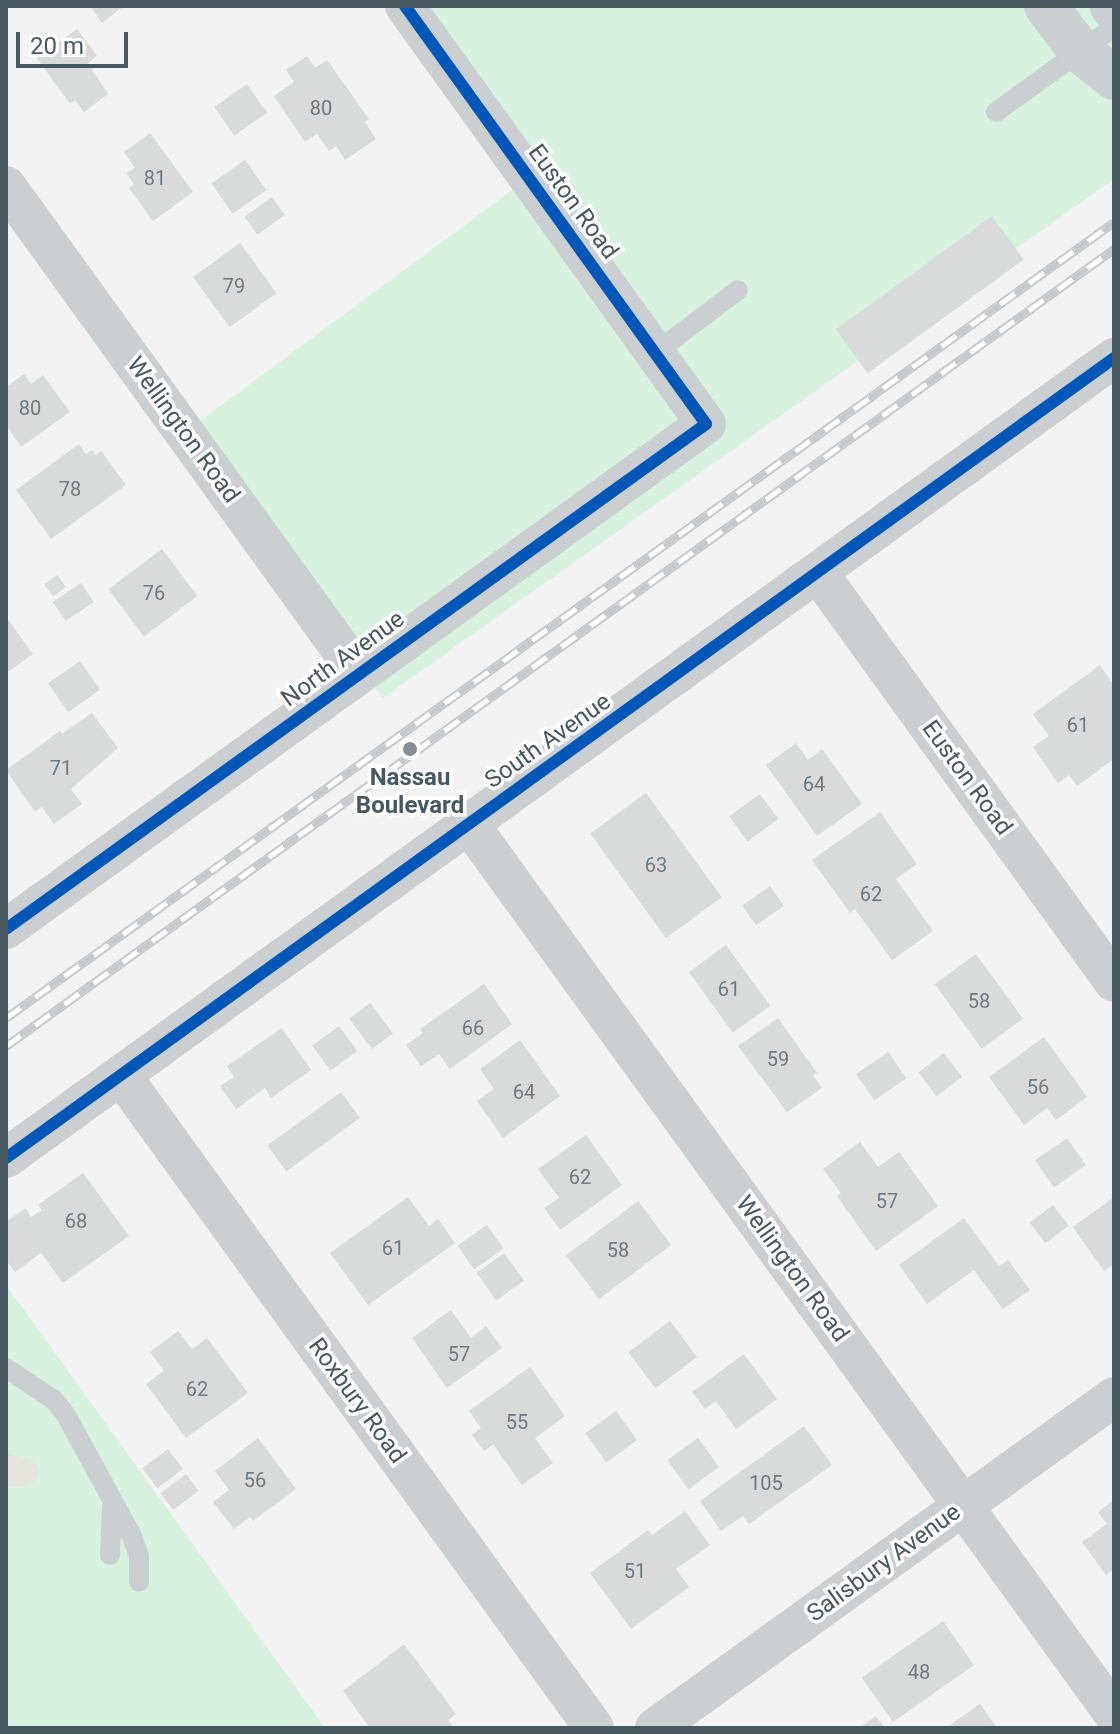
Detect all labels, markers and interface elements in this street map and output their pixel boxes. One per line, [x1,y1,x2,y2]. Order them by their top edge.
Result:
scale bar [20,16,132,66]
text: 20 m [30,32,84,60]
house number: 80 [310,96,332,120]
street label: Euston Road [522,139,624,265]
house number: 81 [144,166,166,190]
house number: 79 [223,274,245,298]
street label: Wellington Road [120,351,246,509]
house number: 80 [19,396,41,420]
house number: 78 [59,477,81,501]
house number: 76 [143,581,165,605]
street label: North Avenue [276,605,410,713]
street label: South Avenue [480,687,616,795]
house number: 61 [1067,713,1089,737]
street label: Euston Road [916,715,1018,841]
marker: Nassau Boulevard [399,738,421,760]
house number: 71 [50,756,72,780]
place label: Nassau Boulevard [356,764,464,820]
house number: 64 [803,772,825,796]
house number: 63 [645,853,667,877]
house number: 62 [860,882,882,906]
house number: 61 [718,977,740,1001]
house number: 58 [968,989,990,1013]
house number: 66 [462,1016,484,1040]
house number: 59 [767,1047,789,1071]
house number: 56 [1027,1075,1049,1099]
house number: 64 [513,1080,535,1104]
house number: 62 [569,1165,591,1189]
house number: 57 [876,1189,898,1213]
street label: Wellington Road [729,1190,855,1348]
house number: 68 [65,1209,87,1233]
house number: 61 [382,1236,404,1260]
house number: 58 [607,1238,629,1262]
street label: Roxbury Road [302,1333,412,1469]
house number: 57 [448,1342,470,1366]
house number: 62 [186,1377,208,1401]
house number: 55 [506,1410,528,1434]
house number: 56 [244,1468,266,1492]
house number: 105 [749,1471,783,1495]
street label: Salisbury Avenue [802,1498,966,1628]
house number: 51 [624,1559,646,1583]
house number: 48 [908,1660,930,1684]

